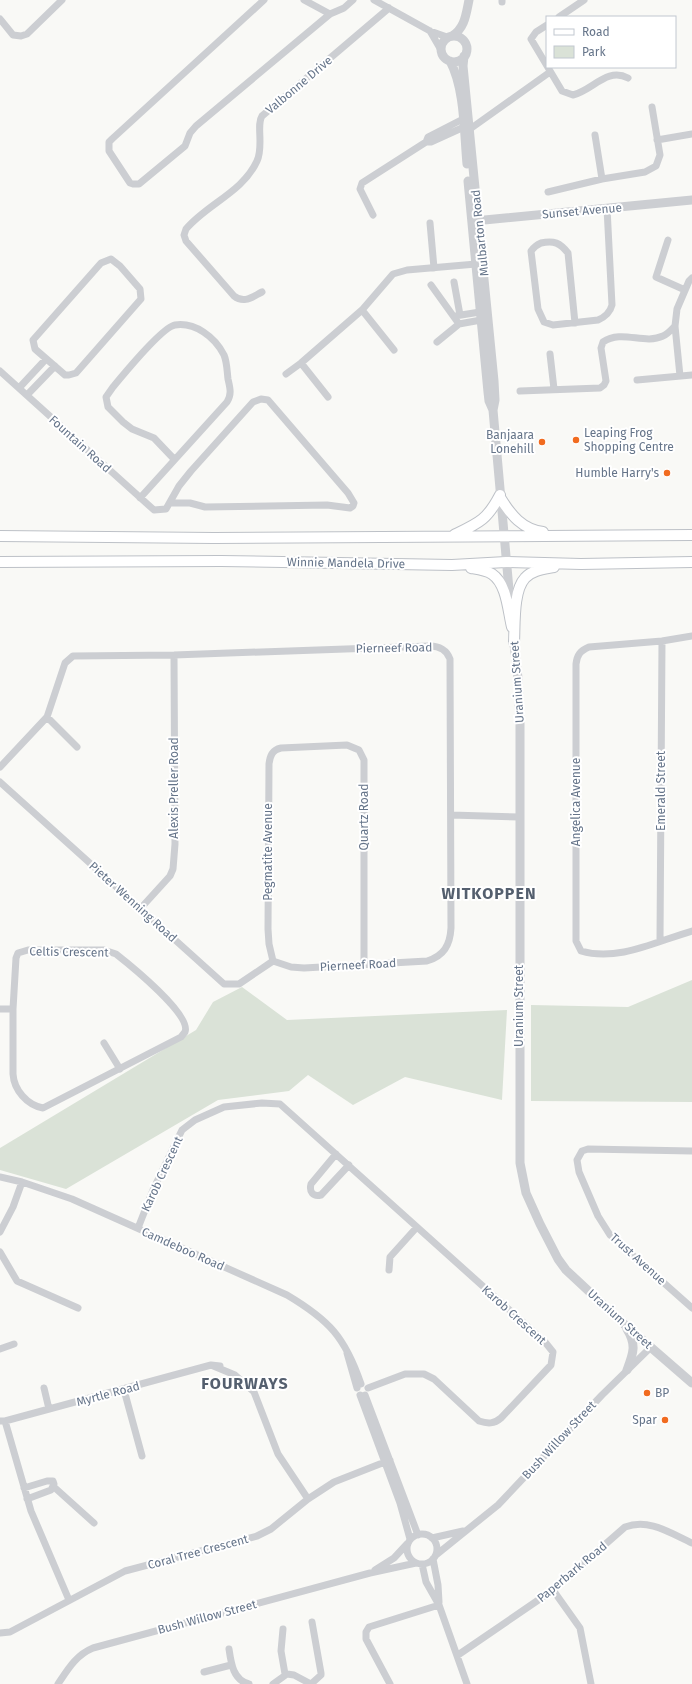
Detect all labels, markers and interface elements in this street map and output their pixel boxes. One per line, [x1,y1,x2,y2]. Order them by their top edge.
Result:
legend [546,16,676,68]
text: Road [582,25,610,39]
text: Park [582,45,606,59]
street label: Valbonne Drive [263,53,335,117]
street label: Mulbarton Road [468,189,492,277]
street label: Sunset Avenue [542,201,622,221]
street label: Fountain Road [46,413,114,475]
place label: Leaping Frog Shopping Centre [584,426,674,454]
place label: Banjaara Lonehill [486,428,534,456]
marker: Leaping Frog Shopping Centre [571,435,581,445]
marker: Banjaara Lonehill [537,437,547,447]
place label: Humble Harry's [575,466,659,480]
marker: Humble Harry's [662,468,672,478]
street label: Winnie Mandela Drive [287,555,405,571]
street label: Pierneef Road [356,640,432,656]
street label: Uranium Street [507,640,527,723]
street label: Alexis Preller Road [167,737,181,839]
street label: Emerald Street [654,750,668,831]
street label: Angelica Avenue [569,758,583,846]
street label: Quartz Road [357,784,371,850]
street label: Pegmatite Avenue [261,803,275,901]
street label: Pieter Wenning Road [86,859,180,945]
district label: WITKOPPEN [441,884,537,903]
street label: Celtis Crescent [29,944,109,960]
street label: Pierneef Road [319,956,397,974]
street label: Uranium Street [512,964,526,1047]
street label: Karob Crescent [138,1134,186,1214]
street label: Camdeboo Road [139,1224,227,1274]
street label: Trust Avenue [607,1230,669,1288]
street label: Karob Crescent [479,1283,549,1348]
street label: Uranium Street [585,1286,656,1352]
district label: FOURWAYS [201,1374,289,1393]
street label: Myrtle Road [75,1379,141,1409]
place label: BP [655,1386,669,1400]
marker: BP [642,1388,652,1398]
street label: Bush Willow Street [519,1398,599,1482]
place label: Spar [632,1413,657,1427]
marker: Spar [660,1415,670,1425]
street label: Coral Tree Crescent [146,1532,250,1572]
street label: Paperbark Road [534,1539,610,1605]
street label: Bush Willow Street [156,1597,259,1637]

